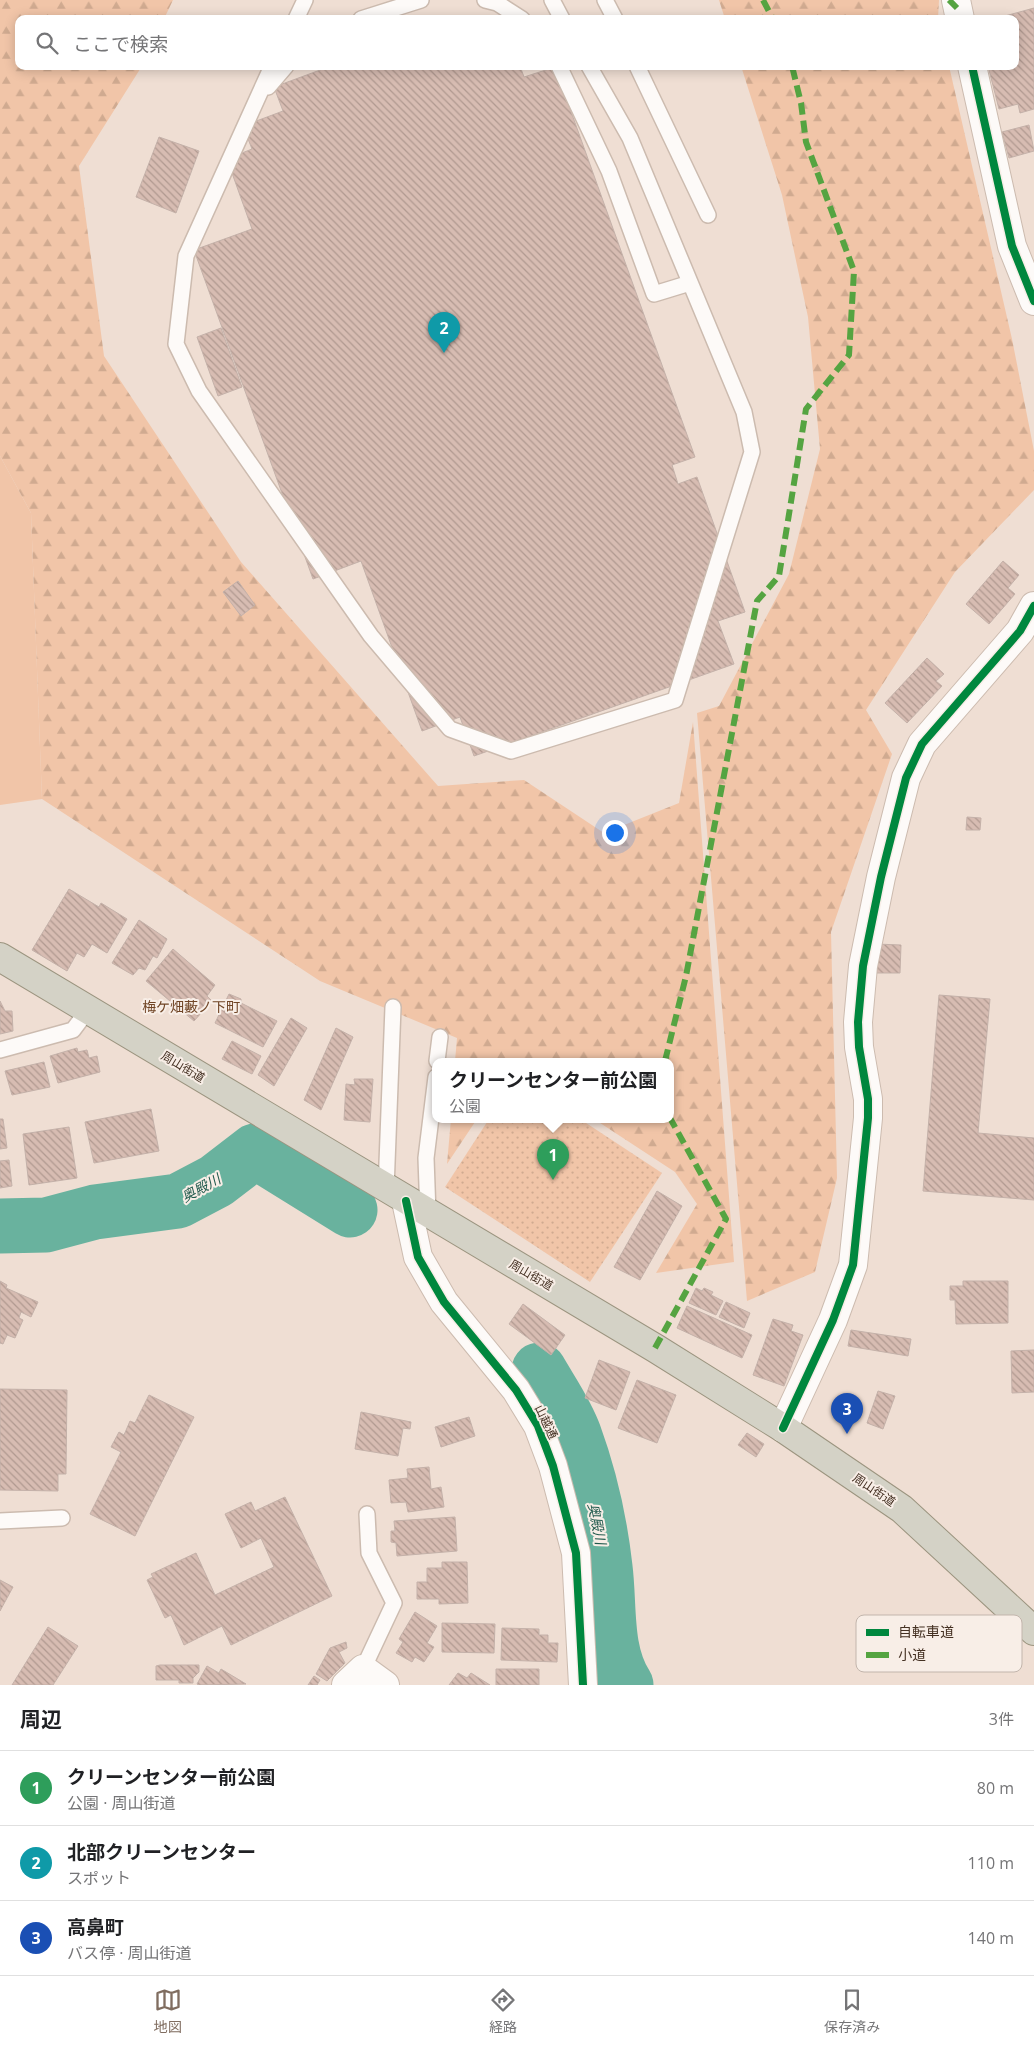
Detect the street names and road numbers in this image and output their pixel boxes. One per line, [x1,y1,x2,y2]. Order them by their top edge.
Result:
street label: 周山街道 [158,1047,208,1086]
street label: 周山街道 [506,1255,556,1294]
street label: 山越通 [531,1402,562,1442]
street label: 周山街道 [850,1469,899,1510]

